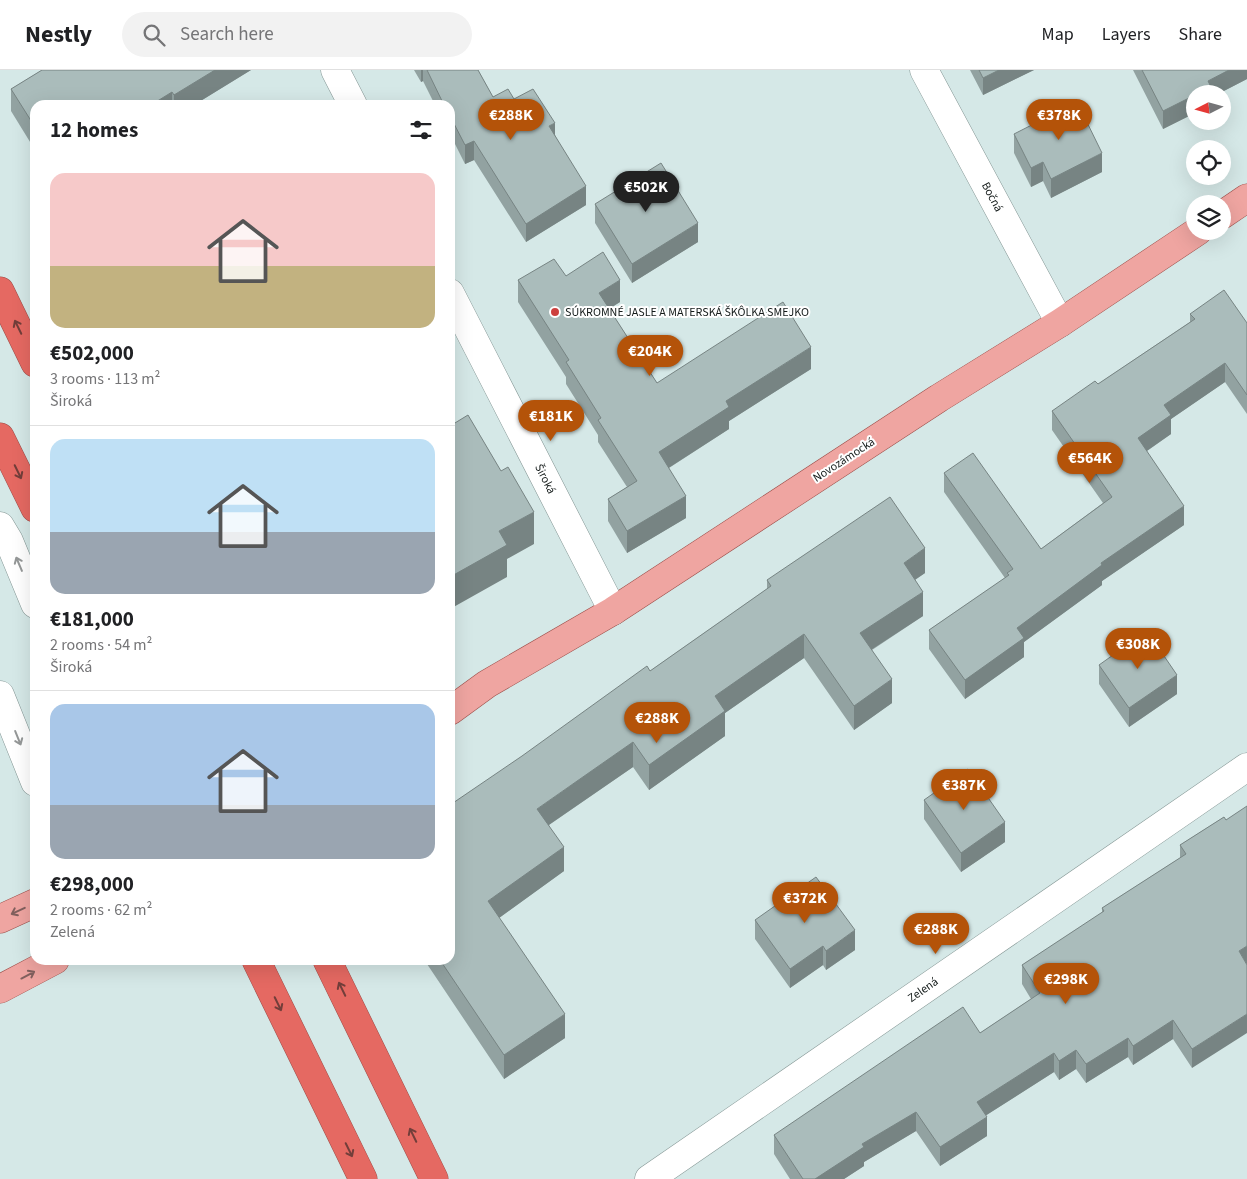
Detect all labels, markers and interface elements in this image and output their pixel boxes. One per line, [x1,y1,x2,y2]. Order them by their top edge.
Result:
search box [122,12,472,57]
text: Nestly [25,17,92,52]
icon: search [140,21,168,49]
text: Search here [180,21,274,48]
text: Map [1042,22,1074,47]
text: Layers [1102,22,1151,47]
text: Share [1179,22,1222,47]
north arrow [1186,85,1231,130]
map controls [1186,85,1231,240]
pin: €288K [476,98,546,141]
pin: €378K [1024,98,1094,141]
text: €288K [489,104,533,126]
text: €378K [1037,104,1081,126]
text: 12 homes [50,115,138,145]
icon: filters [407,116,435,144]
button: locate [1186,140,1231,185]
pin: €502K [611,170,681,213]
text: €502K [624,176,668,198]
street label: Bočná [977,179,1007,215]
button: layers [1186,195,1231,240]
icon: home [198,206,288,296]
place label: SÚKROMNÉ JASLE A MATERSKÁ ŠKÔLKA SMEJKO [565,304,809,321]
marker: SÚKROMNÉ JASLE A MATERSKÁ ŠKÔLKA SMEJKO [549,306,561,318]
one-way arrow [12,320,22,335]
pin: €204K [615,334,685,377]
text: €502,000 [50,338,134,368]
text: €204K [628,340,672,362]
text: 3 rooms · 113 m² [50,368,160,390]
text: Široká [50,390,92,412]
pin: €181K [516,400,586,442]
text: €181K [529,405,573,427]
street label: Novozámocká [810,434,878,486]
pin: €564K [1055,442,1125,484]
text: €564K [1068,447,1112,469]
street label: Široká [530,461,560,497]
one-way arrow [13,464,23,479]
icon: home [198,471,288,561]
one-way arrow [13,557,23,572]
text: €181,000 [50,604,134,634]
pin: €308K [1103,628,1173,670]
text: €308K [1116,633,1160,655]
text: 2 rooms · 54 m² [50,634,152,656]
text: Široká [50,656,92,678]
pin: €288K [622,702,692,744]
text: €288K [635,707,679,729]
one-way arrow [14,731,23,746]
icon: home [198,736,288,826]
pin: €387K [929,768,999,811]
text: €387K [942,774,986,796]
text: €298,000 [50,869,134,899]
pin: €372K [770,882,840,924]
text: €372K [783,887,827,909]
text: 2 rooms · 62 m² [50,899,152,921]
one-way arrow [10,906,25,916]
pin: €288K [901,912,971,955]
text: €288K [914,918,958,940]
text: Zelená [50,921,95,943]
pin: €298K [1031,962,1101,1005]
text: €298K [1044,968,1088,990]
one-way arrow [20,969,34,979]
street label: Zelená [904,973,942,1007]
one-way arrow [336,982,346,997]
one-way arrow [274,996,283,1011]
one-way arrow [408,1128,417,1143]
one-way arrow [345,1142,354,1157]

